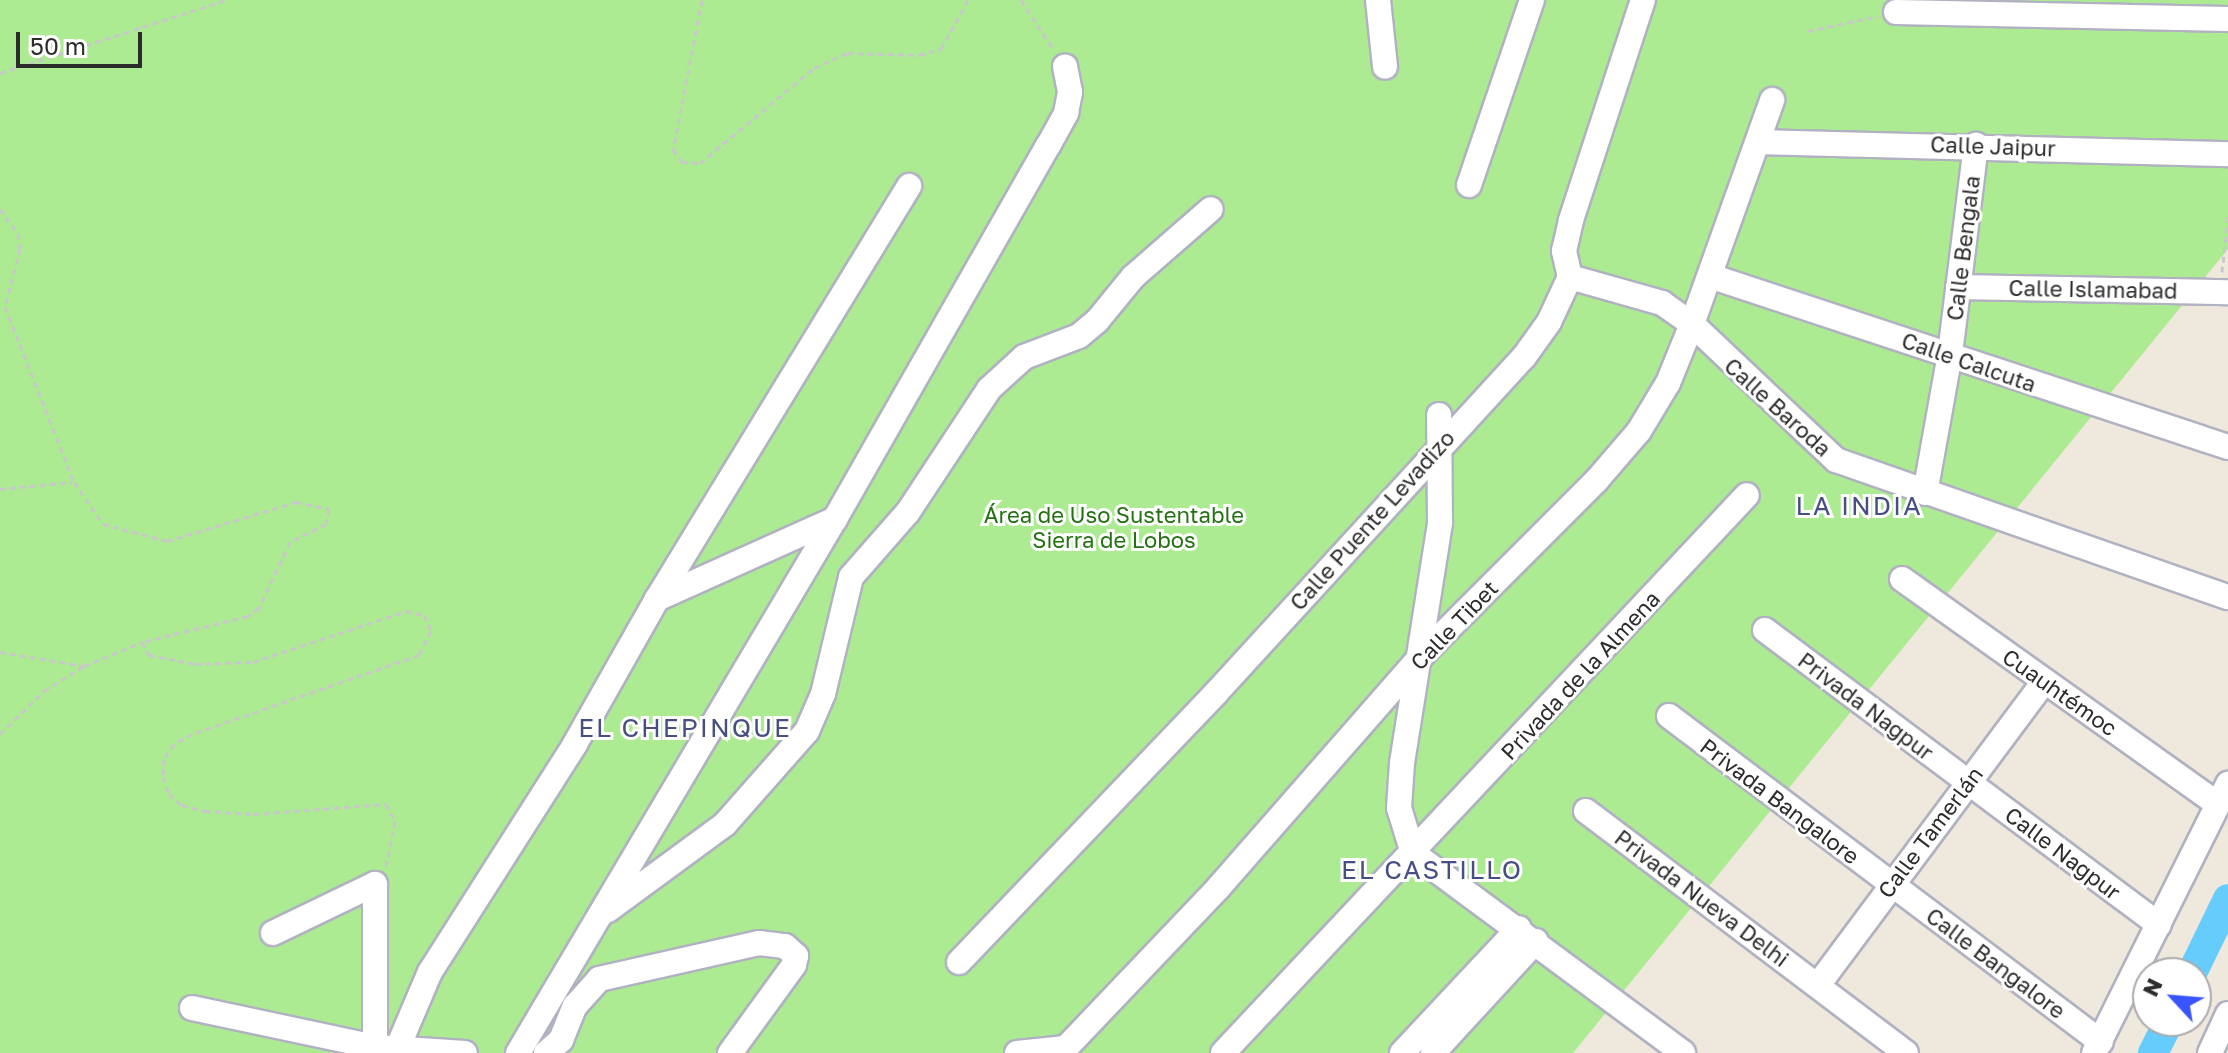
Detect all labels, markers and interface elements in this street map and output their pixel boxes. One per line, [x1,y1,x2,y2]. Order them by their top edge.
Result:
scale bar [20,16,146,66]
text: 50 m [30,31,86,60]
street label: Calle Jaipur [1930,131,2056,161]
street label: Calle Bengala [1941,174,1985,322]
street label: Calle Islamabad [2008,274,2178,304]
street label: Calle Calcuta [1898,327,2040,397]
street label: Calle Baroda [1719,352,1837,462]
street label: Calle Puente Levadizo [1284,425,1460,615]
district label: LA INDIA [1795,490,1923,522]
park label: Área de Uso Sustentable Sierra de Lobos [984,501,1244,552]
street label: Calle Tibet [1405,575,1503,675]
street label: Privada de la Almena [1495,585,1665,765]
street label: Cuauhtémoc [1998,643,2122,741]
street label: Privada Nagpur [1793,647,1939,765]
district label: EL CHEPINQUE [578,712,792,744]
street label: Privada Bangalore [1695,733,1865,869]
street label: Calle Tamerlán [1872,761,1988,903]
street label: Calle Nagpur [2000,801,2126,905]
street label: Privada Nueva Delhi [1610,824,1794,972]
district label: EL CASTILLO [1341,854,1523,886]
street label: Calle Bangalore [1921,902,2071,1024]
north arrow [2132,957,2212,1037]
text: N [2136,974,2168,1001]

